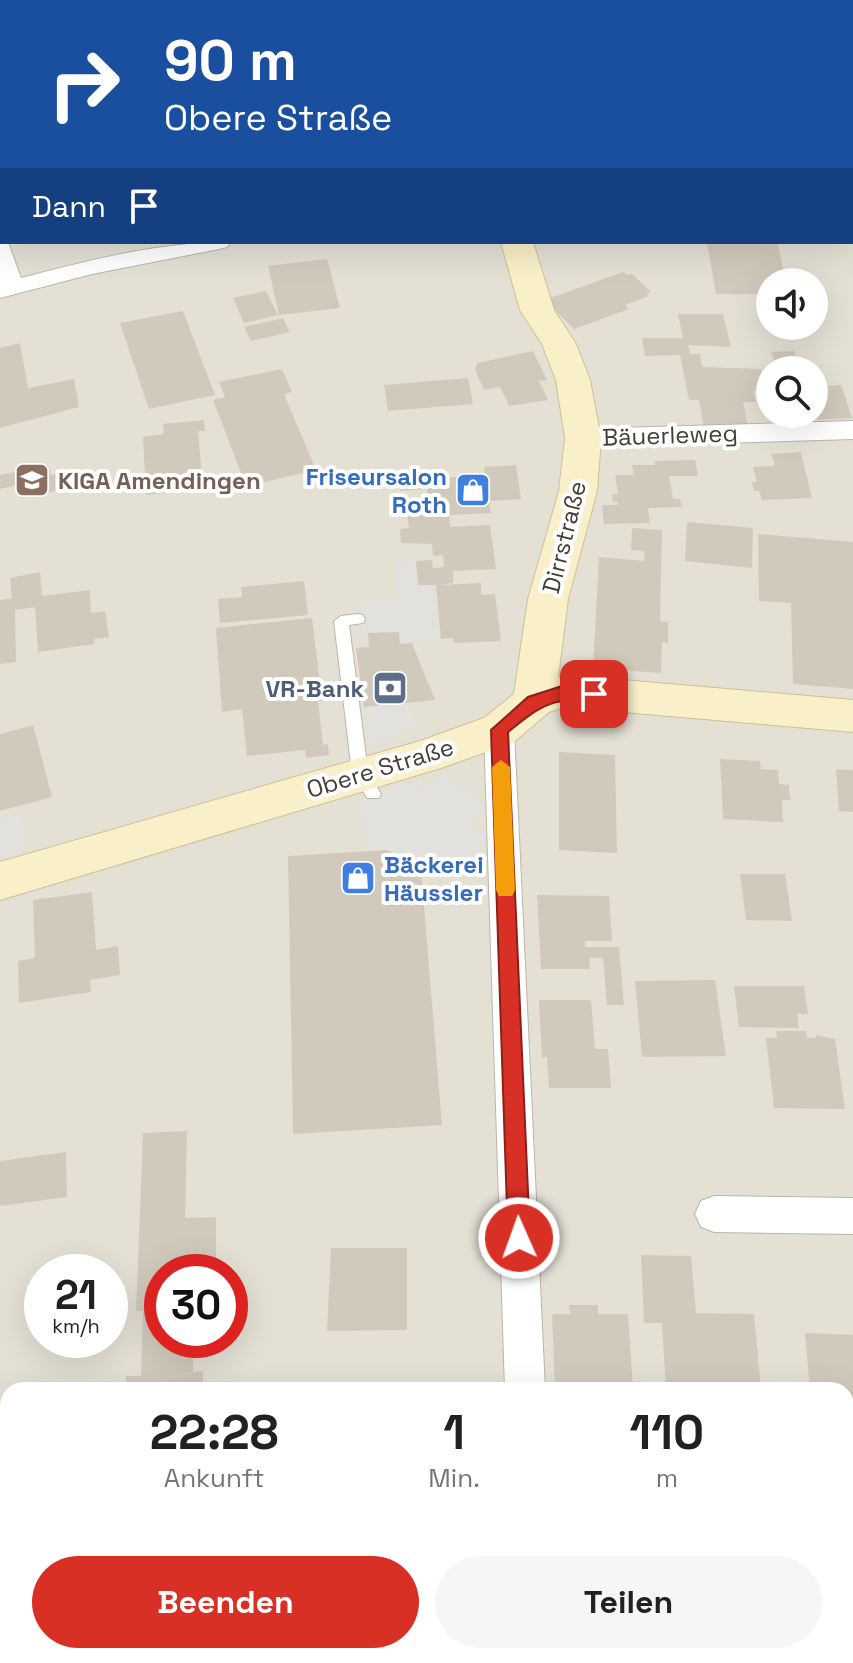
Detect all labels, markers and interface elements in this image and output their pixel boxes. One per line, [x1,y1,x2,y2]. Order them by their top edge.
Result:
text: 90 m [164,25,297,96]
icon: right [32,32,136,136]
text: Obere Straße [164,95,392,141]
icon: arrive [122,184,166,228]
text: Dann [32,187,106,226]
map controls [756,268,828,428]
button: sound [756,268,828,340]
button: search [756,356,828,428]
street label: Bäuerleweg [602,417,738,453]
school or university icon: KIGA Amendingen [13,461,51,499]
place label: Friseursalon Roth [306,461,447,520]
place label: KIGA Amendingen [58,465,261,496]
shop icon: Friseursalon Roth [454,471,492,509]
street label: Dirrstraße [535,478,593,596]
pin [560,660,628,728]
bank icon: VR-Bank [371,669,409,707]
icon: arrive [572,672,616,716]
place label: VR-Bank [266,673,364,704]
street label: Obere Straße [303,731,457,805]
place label: Bäckerei Häussler [384,849,484,908]
shop icon: Bäckerei Häussler [339,859,377,897]
position arrow [477,1196,561,1280]
speed limit sign: 30 [144,1254,248,1358]
text: 21 [55,1270,97,1321]
text: km/h [52,1313,100,1339]
text: 22:28 [150,1402,279,1463]
text: 1 [443,1402,465,1463]
text: 110 [630,1402,704,1463]
text: Ankunft [164,1461,265,1495]
text: Min. [428,1461,480,1495]
text: m [656,1461,678,1495]
button: Beenden [32,1556,419,1648]
button: Teilen [435,1556,822,1648]

